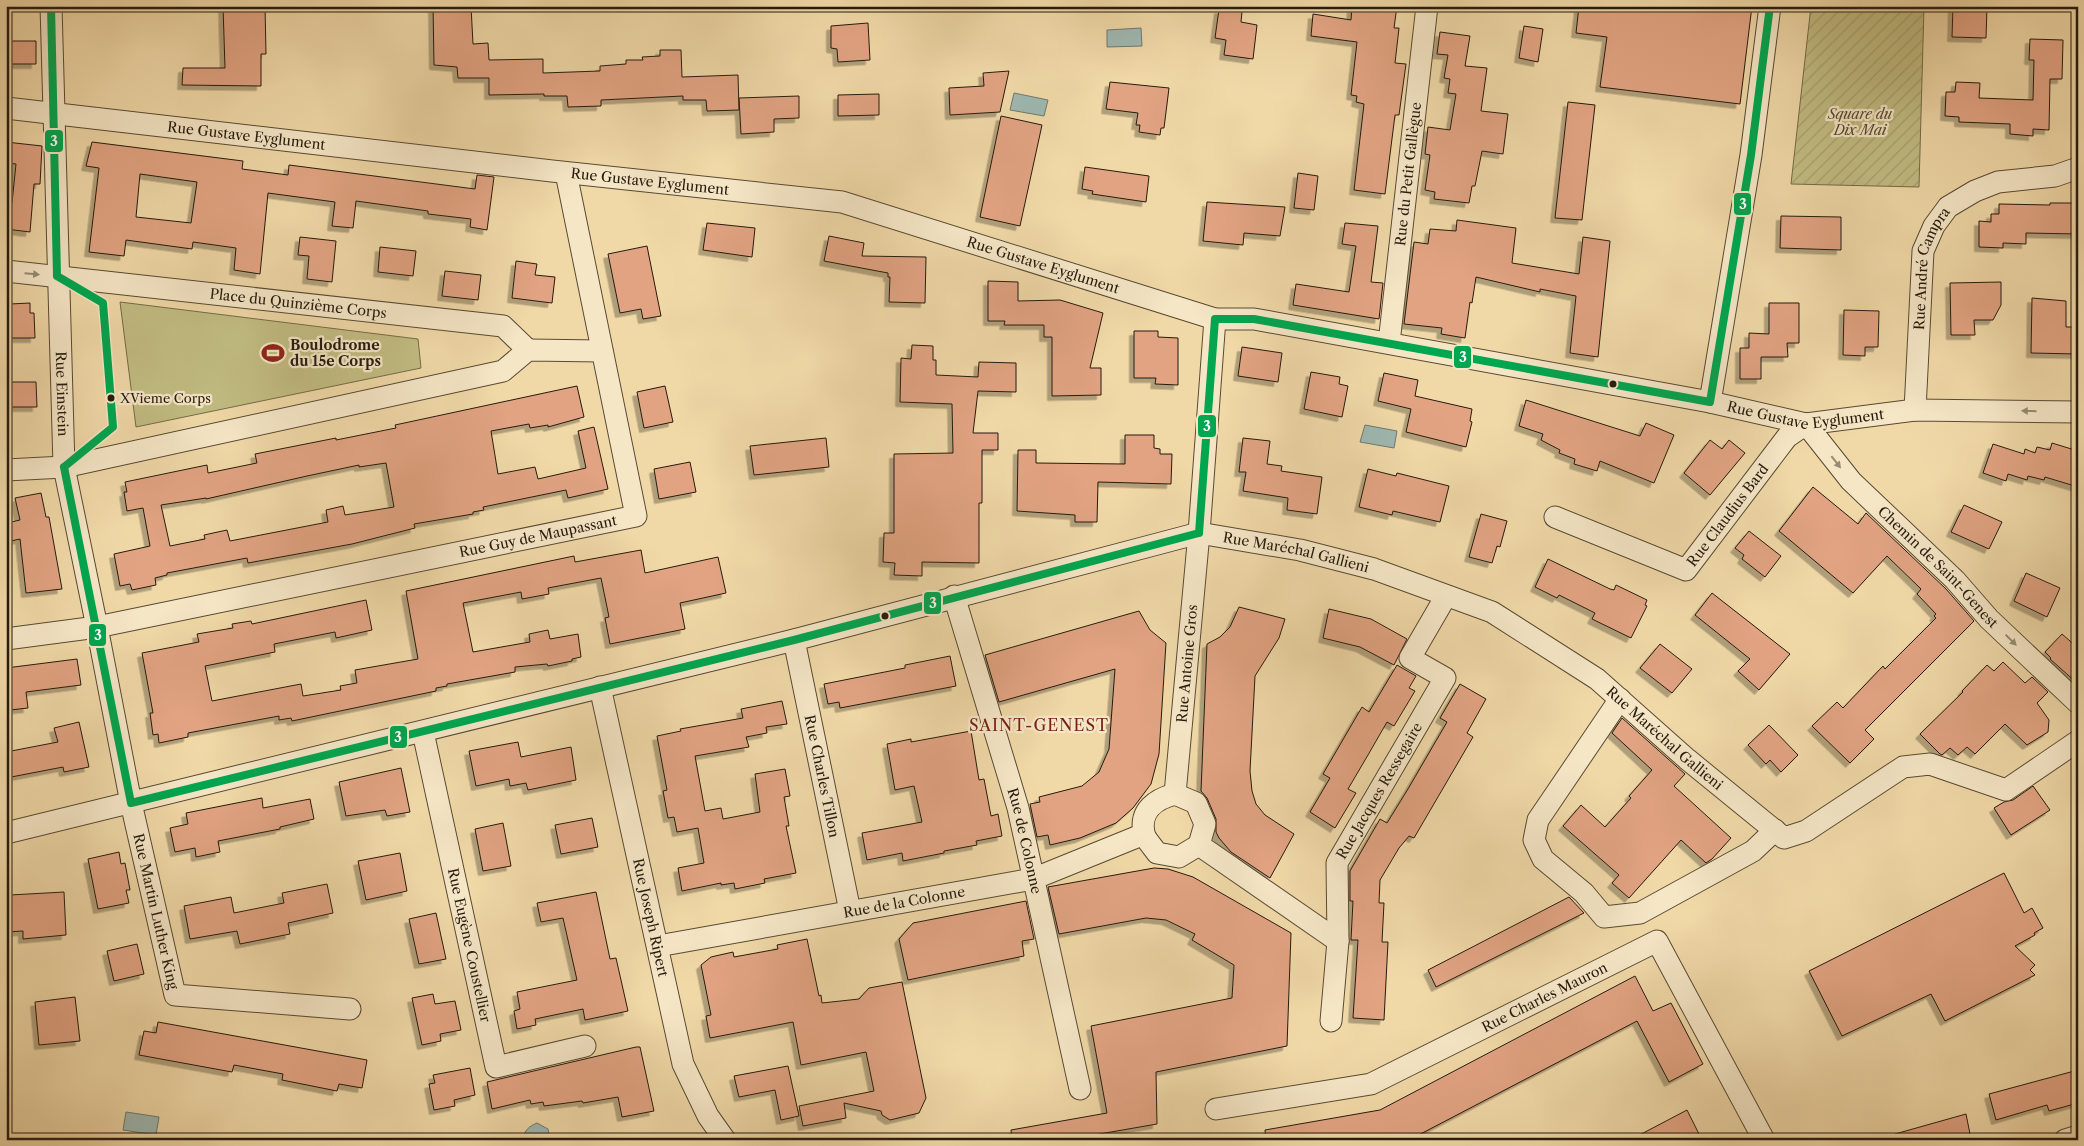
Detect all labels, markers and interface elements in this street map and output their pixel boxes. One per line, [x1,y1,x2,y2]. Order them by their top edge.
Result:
street label: Rue du Petit Gallègue [1391,101,1425,247]
park label: Square du Dix Mai [1827,105,1893,139]
street label: Rue Gustave Eyglument [166,118,326,154]
line badge: 3 [44,129,64,153]
text: 3 [50,132,58,150]
street label: Rue Gustave Eyglument [570,164,730,199]
line badge: 3 [1733,192,1752,216]
text: 3 [1739,195,1747,213]
street label: Rue André Campra [1910,203,1954,331]
street label: Rue Gustave Eyglument [965,233,1122,297]
one-way arrow [24,270,40,278]
street label: Place du Quinzième Corps [209,285,388,322]
place label: Boulodrome du 15e Corps [290,336,381,370]
sports icon: Boulodrome du 15e Corps [260,340,286,366]
line badge: 3 [1453,345,1472,369]
text: 3 [1459,348,1467,366]
street label: Rue Einstein [52,351,72,437]
unlabelled marker [1608,379,1618,389]
place label: XVieme Corps [119,390,211,406]
marker: XVieme Corps [106,393,116,403]
street label: Rue Gustave Eyglument [1725,397,1885,433]
one-way arrow [2021,407,2037,415]
line badge: 3 [1197,414,1217,438]
text: 3 [1203,417,1211,435]
one-way arrow [1830,455,1841,468]
street label: Rue Claudius Bard [1683,460,1773,570]
street label: Chemin de Saint-Genest [1874,502,2002,632]
street label: Rue Guy de Maupassant [457,511,619,561]
street label: Rue Maréchal Gallieni [1221,528,1371,576]
line badge: 3 [923,591,942,615]
text: 3 [929,594,937,612]
street label: Rue Antoine Gros [1173,604,1201,724]
unlabelled marker [880,611,890,621]
line badge: 3 [88,623,107,647]
text: 3 [94,626,102,644]
one-way arrow [2005,634,2017,646]
street label: Rue Maréchal Gallieni [1602,682,1727,794]
street label: Rue Charles Tillon [801,713,844,839]
district label: SAINT-GENEST [969,715,1109,735]
street label: Rue Jacques Ressegaire [1332,719,1426,862]
line badge: 3 [389,725,408,749]
text: 3 [394,728,402,746]
street label: Rue de Colonne [1003,786,1046,896]
street label: Rue Martin Luther King [129,832,183,992]
street label: Rue Joseph Ripert [629,857,673,978]
street label: Rue Eugène Coustellier [444,866,495,1024]
street label: Rue de la Colonne [842,882,966,922]
street label: Rue Charles Mauron [1479,958,1611,1036]

